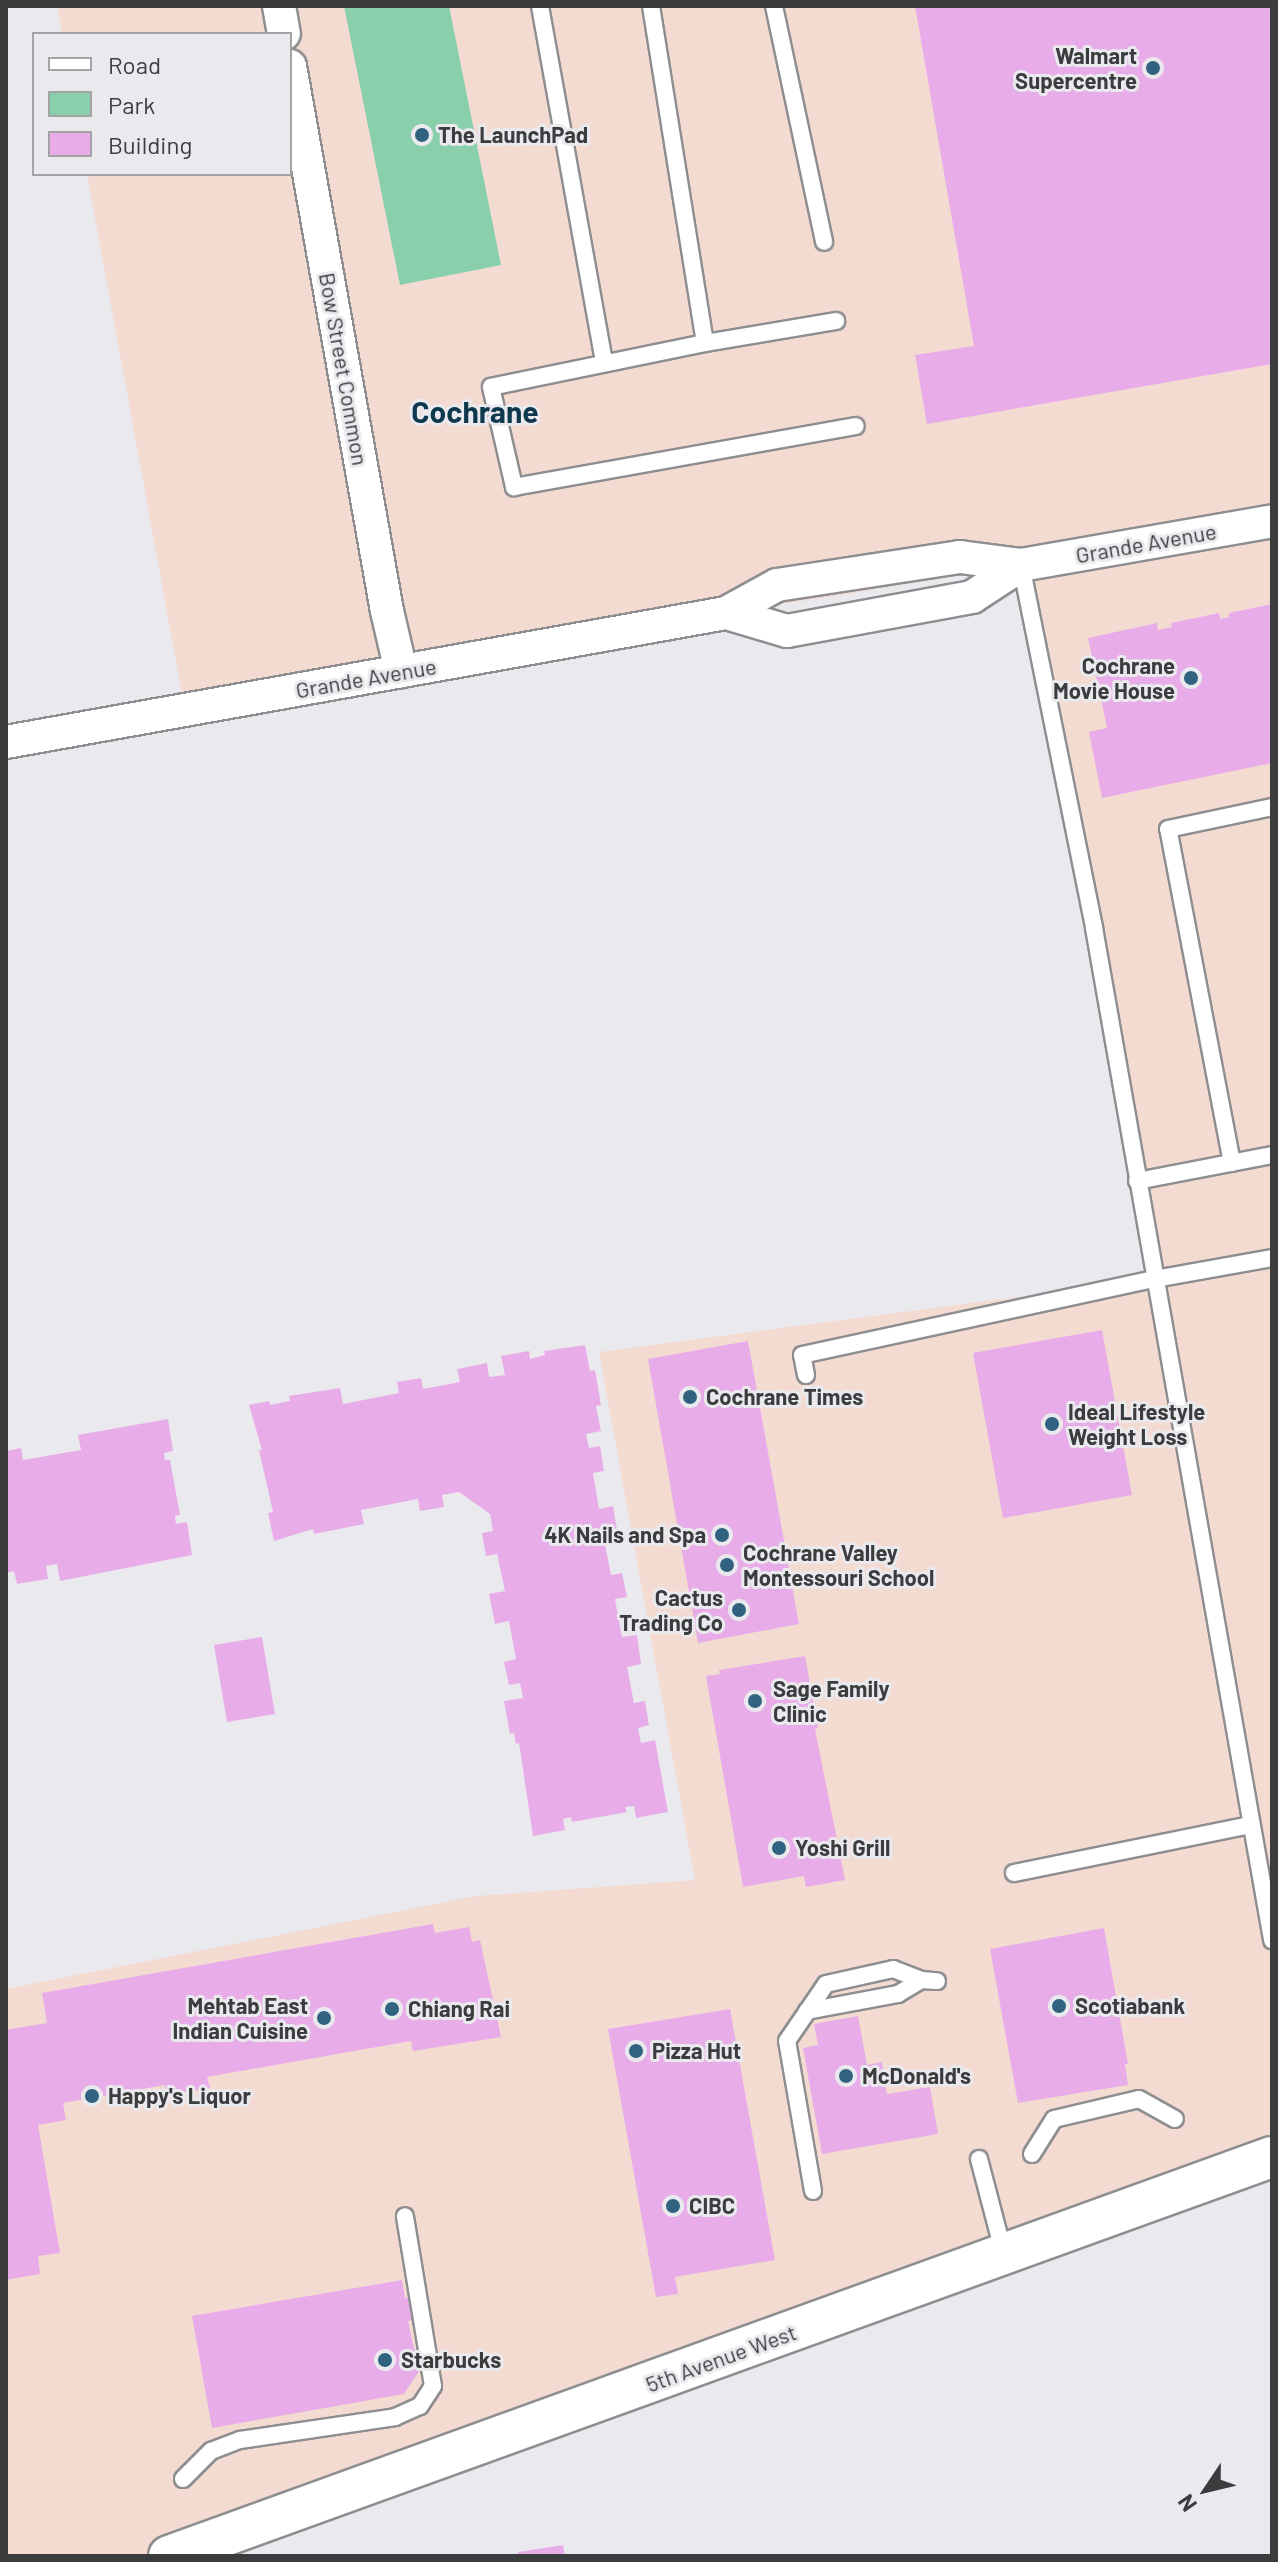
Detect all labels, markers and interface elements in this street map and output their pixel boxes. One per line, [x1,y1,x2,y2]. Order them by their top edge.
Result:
legend [32,32,292,176]
place label: Walmart Supercentre [1015,42,1137,94]
text: Road [108,50,161,79]
marker: Walmart Supercentre [1144,59,1162,77]
text: Park [108,90,155,119]
place label: The LaunchPad [438,122,588,148]
marker: The LaunchPad [413,126,431,144]
text: Building [108,130,192,159]
street label: Bow Street Common [314,270,374,468]
district label: Cochrane [411,393,539,429]
street label: Grande Avenue [1074,518,1218,568]
place label: Cochrane Movie House [1053,652,1175,704]
street label: Grande Avenue [294,653,438,703]
marker: Cochrane Movie House [1182,669,1200,687]
place label: Cochrane Times [706,1384,863,1410]
marker: Cochrane Times [681,1388,699,1406]
place label: Ideal Lifestyle Weight Loss [1068,1398,1205,1450]
marker: Ideal Lifestyle Weight Loss [1043,1415,1061,1433]
place label: 4K Nails and Spa [544,1522,706,1548]
marker: 4K Nails and Spa [713,1526,731,1544]
place label: Cochrane Valley Montessouri School [743,1539,934,1590]
marker: Cochrane Valley Montessouri School [718,1556,736,1574]
place label: Cactus Trading Co [619,1584,723,1636]
marker: Cactus Trading Co [730,1601,748,1619]
place label: Sage Family Clinic [773,1675,890,1726]
marker: Sage Family Clinic [744,1690,766,1712]
place label: Yoshi Grill [795,1835,890,1861]
marker: Yoshi Grill [770,1839,788,1857]
place label: Mehtab East Indian Cuisine [173,1992,308,2044]
place label: Scotiabank [1075,1993,1185,2019]
place label: Chiang Rai [408,1996,510,2022]
marker: Scotiabank [1050,1997,1068,2015]
marker: Chiang Rai [383,2000,401,2018]
marker: Mehtab East Indian Cuisine [315,2009,333,2027]
place label: Pizza Hut [652,2038,741,2064]
marker: Pizza Hut [627,2042,645,2060]
place label: McDonald's [862,2063,971,2089]
marker: McDonald's [837,2067,855,2085]
place label: Happy's Liquor [108,2083,251,2109]
marker: Happy's Liquor [83,2087,101,2105]
place label: CIBC [689,2193,735,2219]
marker: CIBC [664,2197,682,2215]
street label: 5th Avenue West [642,2319,800,2397]
place label: Starbucks [401,2347,501,2373]
marker: Starbucks [376,2351,394,2369]
north arrow [1166,2450,1246,2530]
text: N [1171,2490,1201,2517]

